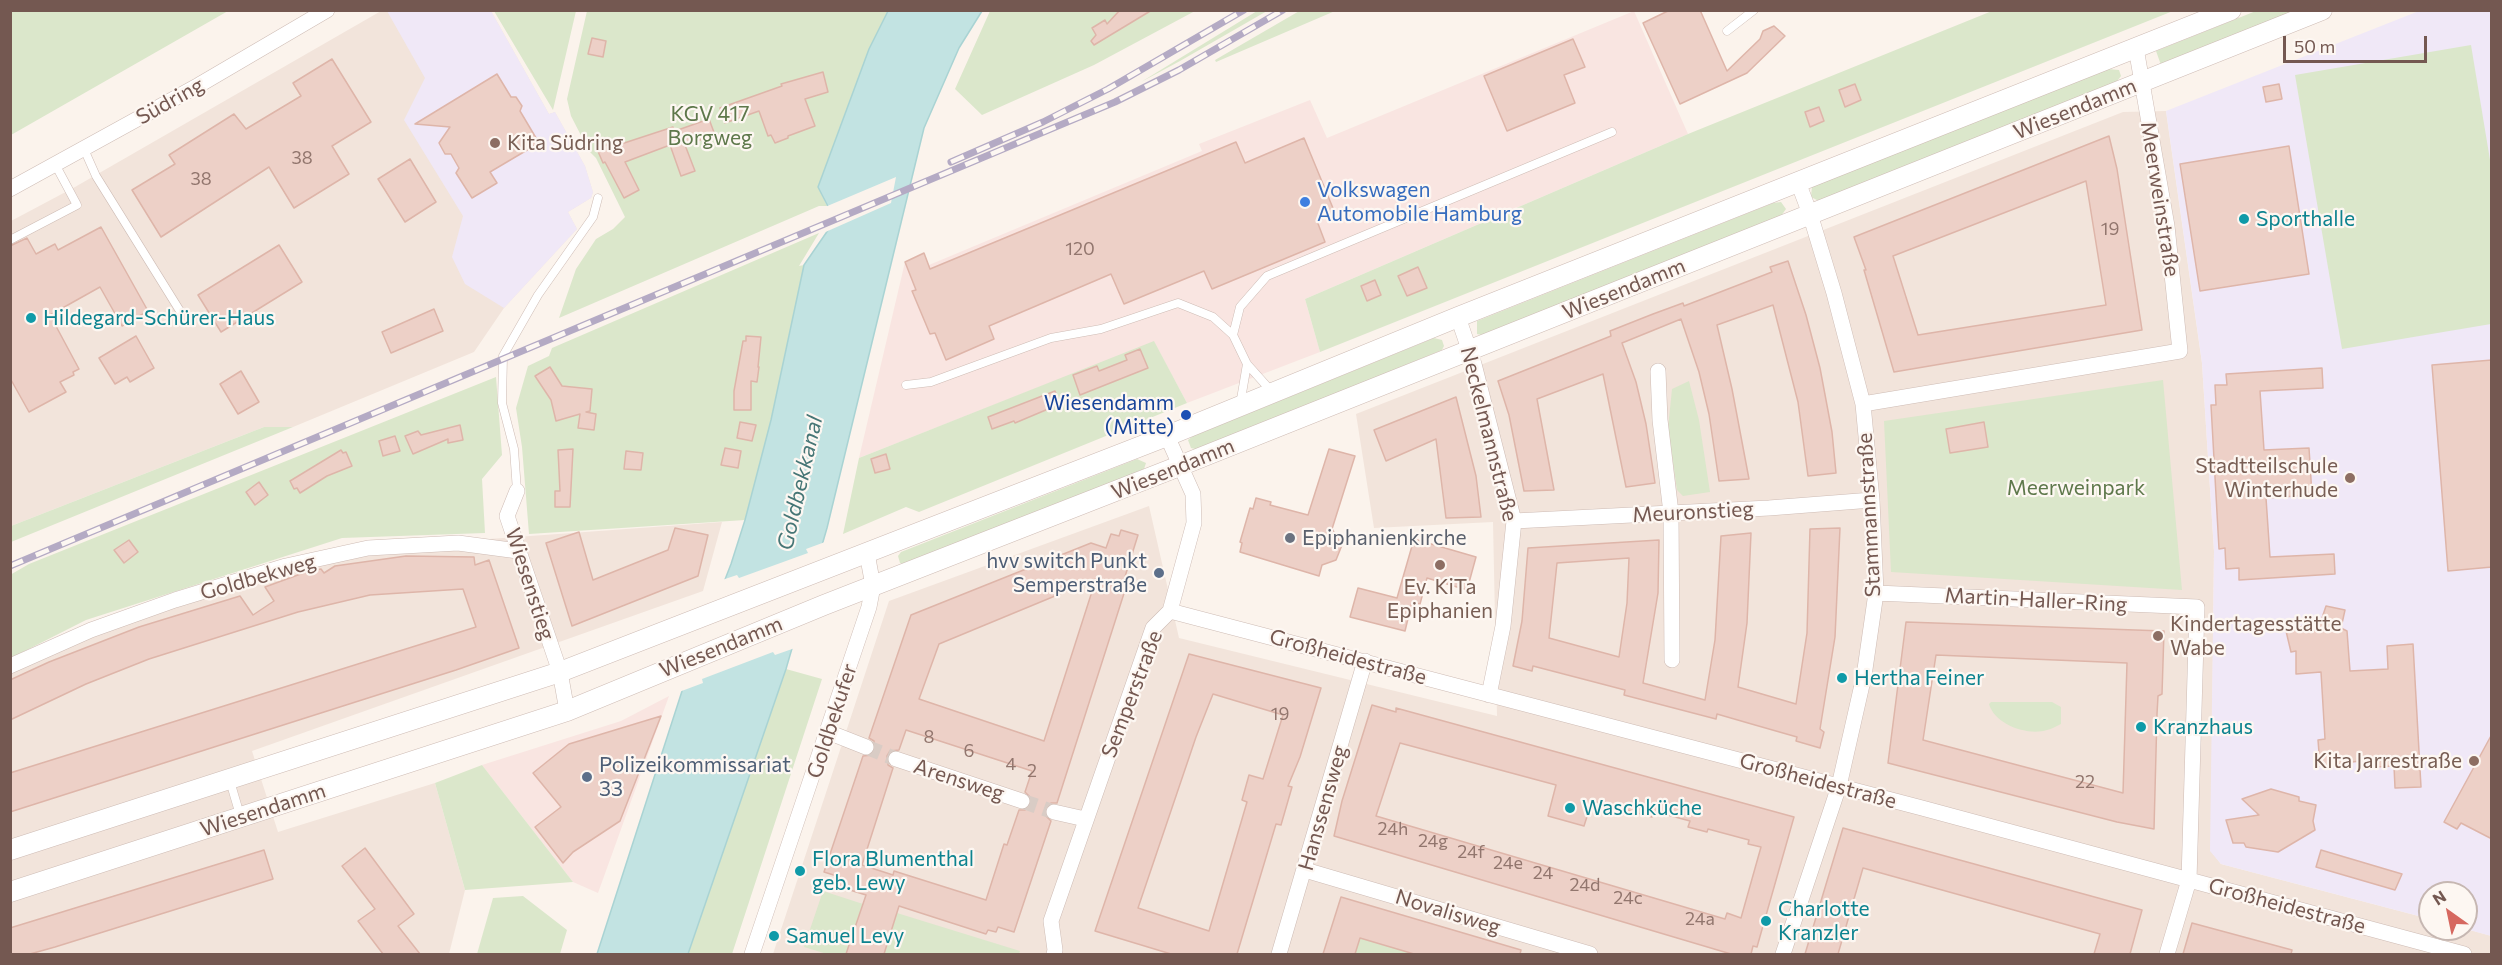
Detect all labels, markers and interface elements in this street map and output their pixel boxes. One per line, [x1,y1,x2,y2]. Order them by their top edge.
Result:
scale bar [2286,24,2430,62]
text: 50 m [2294,35,2335,57]
street label: Südring [132,72,208,130]
street label: Wiesendamm [2010,73,2140,145]
park label: KGV 417 Borgweg [668,101,752,151]
street label: Meerweinstraße [2135,120,2185,278]
place label: Kita Südring [507,130,623,156]
marker: Kita Südring [488,136,502,150]
house number: 38 [291,147,313,169]
house number: 38 [190,168,212,190]
place label: Volkswagen Automobile Hamburg [1317,177,1522,227]
marker: Volkswagen Automobile Hamburg [1298,195,1312,209]
place label: Sporthalle [2256,206,2355,232]
marker: Sporthalle [2237,212,2251,226]
house number: 19 [2101,218,2119,240]
house number: 120 [1065,238,1095,260]
street label: Wiesendamm [1559,253,1689,325]
place label: Hildegard-Schürer-Haus [43,305,275,331]
marker: Hildegard-Schürer-Haus [24,311,38,325]
street label: Neckelmannstraße [1455,344,1523,524]
place label: Wiesendamm (Mitte) [1044,390,1174,440]
marker: Wiesendamm (Mitte) [1179,408,1193,422]
water label: Goldbekkanal [772,413,828,553]
street label: Stammannstraße [1852,432,1886,598]
street label: Wiesendamm [1108,433,1238,505]
place label: Stadtteilschule Winterhude [2195,453,2338,503]
marker: Stadtteilschule Winterhude [2343,471,2357,485]
park label: Meerweinpark [2007,475,2145,501]
street label: Meuronstieg [1632,496,1754,528]
street label: Wiesenstieg [500,525,560,643]
place label: Epiphanienkirche [1302,525,1467,551]
marker: Epiphanienkirche [1283,531,1297,545]
street label: Goldbekweg [197,548,319,606]
place label: hvv switch Punkt Semperstraße [986,548,1147,598]
marker: Ev. KiTa Epiphanien [1433,558,1447,572]
marker: hvv switch Punkt Semperstraße [1152,566,1166,580]
place label: Ev. KiTa Epiphanien [1387,574,1493,624]
street label: Martin-Haller-Ring [1944,583,2128,617]
street label: Wiesendamm [656,611,786,683]
place label: Kindertagesstätte Wabe [2170,611,2342,661]
street label: Großheidestraße [1267,624,1429,690]
street label: Semperstraße [1096,627,1168,761]
marker: Kindertagesstätte Wabe [2151,629,2165,643]
street label: Goldbekufer [802,660,862,782]
place label: Hertha Feiner [1854,665,1984,691]
marker: Hertha Feiner [1835,671,1849,685]
house number: 19 [1271,703,1289,725]
place label: Kranzhaus [2153,714,2253,740]
marker: Kranzhaus [2134,720,2148,734]
house number: 8 [924,726,934,748]
house number: 6 [964,740,974,762]
street label: Hanssensweg [1293,742,1353,874]
street label: Großheidestraße [1737,748,1899,814]
place label: Kita Jarrestraße [2313,748,2462,774]
place label: Polizeikommissariat 33 [599,752,791,802]
house number: 4 [1006,753,1016,775]
street label: Arensweg [910,754,1008,806]
marker: Kita Jarrestraße [2467,754,2481,768]
house number: 2 [1027,760,1037,782]
marker: Polizeikommissariat 33 [580,770,594,784]
house number: 22 [2075,771,2095,793]
street label: Wiesendamm [197,778,329,842]
place label: Waschküche [1582,795,1702,821]
marker: Waschküche [1563,801,1577,815]
house number: 24h [1378,818,1408,840]
house number: 24g [1418,830,1448,852]
house number: 24f [1457,841,1485,863]
place label: Flora Blumenthal geb. Lewy [812,846,974,896]
house number: 24e [1493,852,1523,874]
house number: 24 [1533,862,1553,884]
marker: Flora Blumenthal geb. Lewy [793,864,807,878]
street label: Großheidestraße [2206,873,2368,939]
house number: 24d [1570,874,1600,896]
north arrow [2418,881,2478,941]
street label: Novalisweg [1392,884,1504,940]
text: N [2429,886,2449,908]
house number: 24c [1613,887,1643,909]
place label: Charlotte Kranzler [1778,896,1870,946]
house number: 24a [1685,908,1715,930]
marker: Charlotte Kranzler [1759,914,1773,928]
place label: Samuel Levy [786,923,904,949]
marker: Samuel Levy [767,929,781,943]

